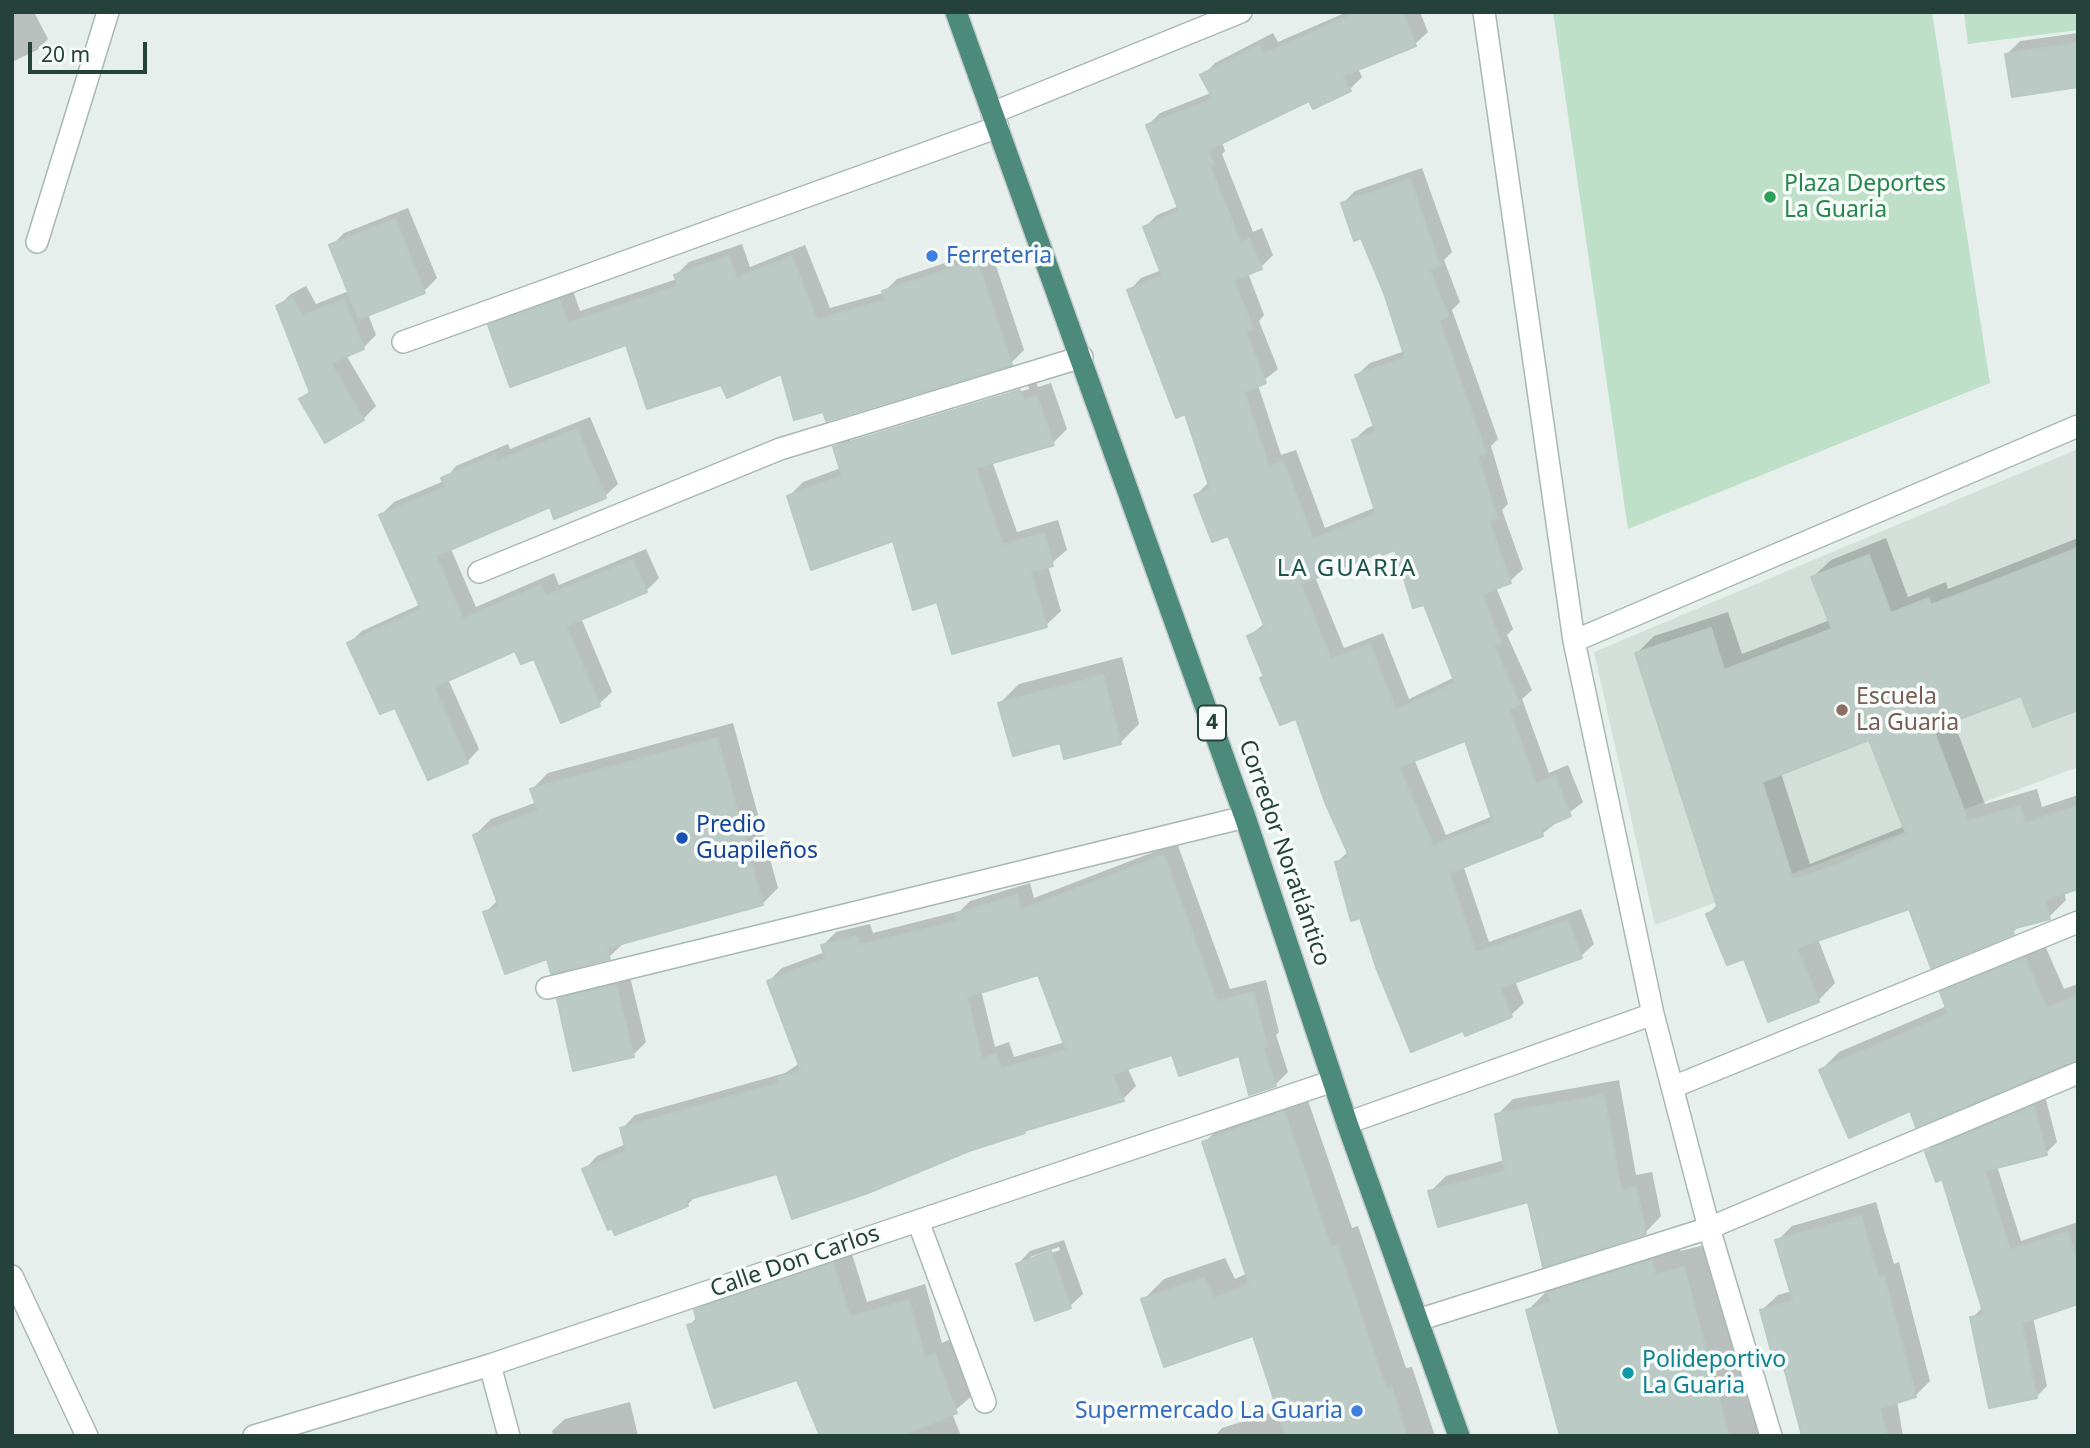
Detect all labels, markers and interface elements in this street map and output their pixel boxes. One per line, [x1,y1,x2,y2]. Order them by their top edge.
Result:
scale bar [32,28,150,72]
text: 20 m [41,40,90,68]
place label: Plaza Deportes La Guaria [1784,170,1946,224]
marker: Plaza Deportes La Guaria [1762,189,1778,205]
place label: Ferreteria [946,242,1052,270]
marker: Ferreteria [924,248,940,264]
district label: LA GUARIA [1278,555,1416,583]
place label: Escuela La Guaria [1856,683,1959,737]
marker: Escuela La Guaria [1834,702,1850,718]
road number: 4 [1198,706,1226,740]
street label: Corredor Noratlántico [1232,736,1336,970]
place label: Predio Guapileños [696,811,818,865]
marker: Predio Guapileños [674,830,690,846]
street label: Calle Don Carlos [707,1220,883,1304]
place label: Polideportivo La Guaria [1642,1346,1786,1400]
marker: Polideportivo La Guaria [1620,1365,1636,1381]
place label: Supermercado La Guaria [1075,1397,1343,1425]
marker: Supermercado La Guaria [1349,1403,1365,1419]

